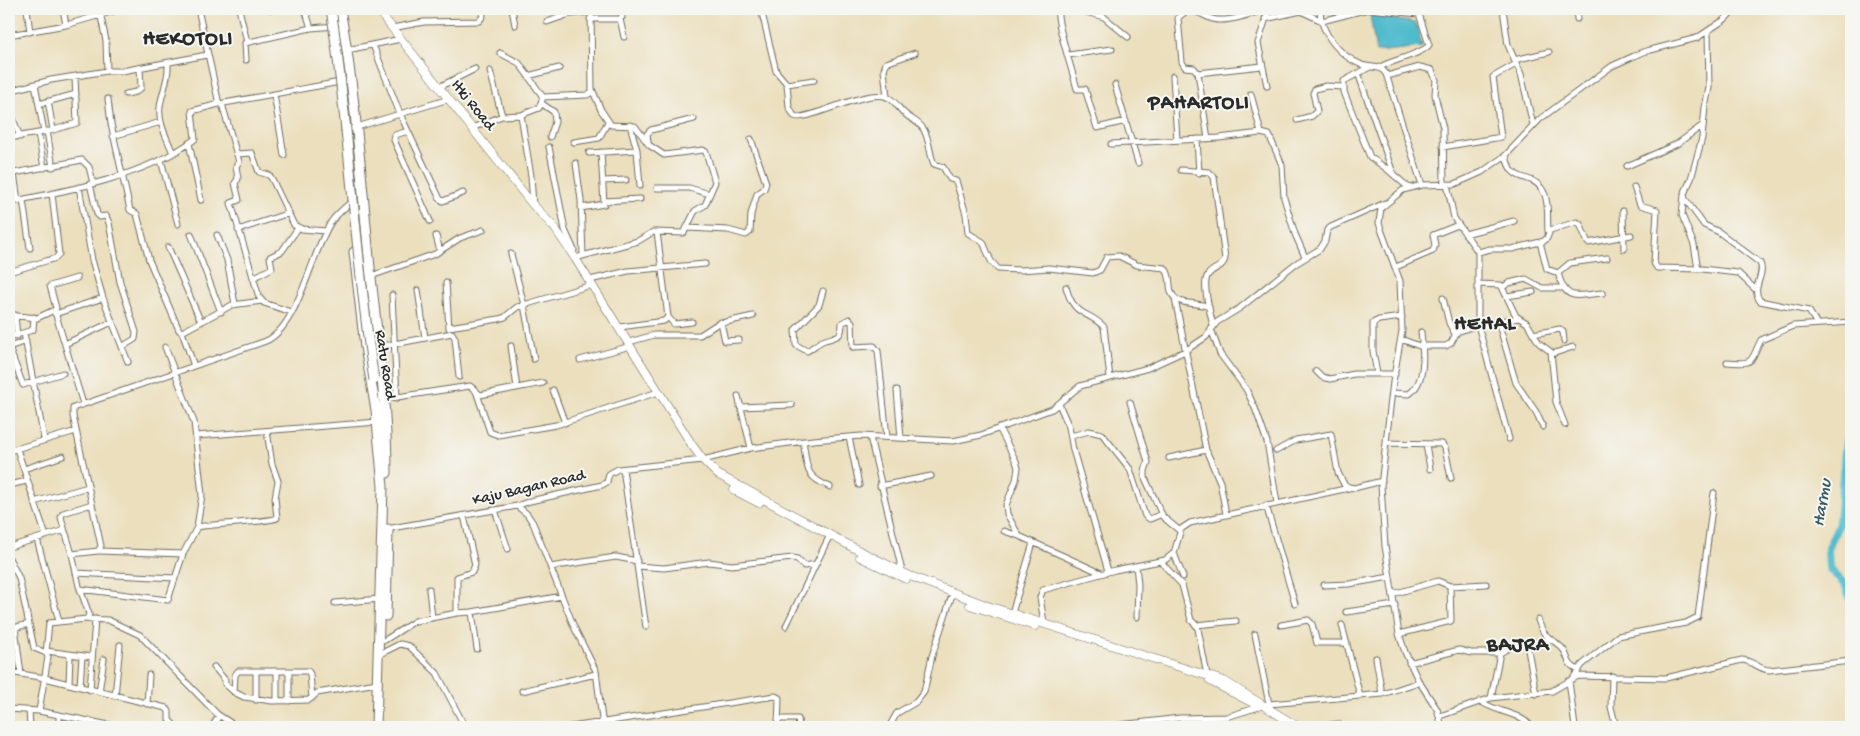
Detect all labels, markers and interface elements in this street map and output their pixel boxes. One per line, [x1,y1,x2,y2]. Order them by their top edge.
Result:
district label: HEKOTOLI [143,28,233,53]
street label: Itki Road [446,77,499,136]
district label: PAHARTOLI [1147,92,1250,117]
district label: HEHAL [1454,313,1516,338]
street label: Ratu Road [369,329,399,403]
street label: Kaju Bagan Road [471,466,589,511]
water label: Harmu [1809,476,1837,528]
district label: BAJRA [1486,634,1550,659]

